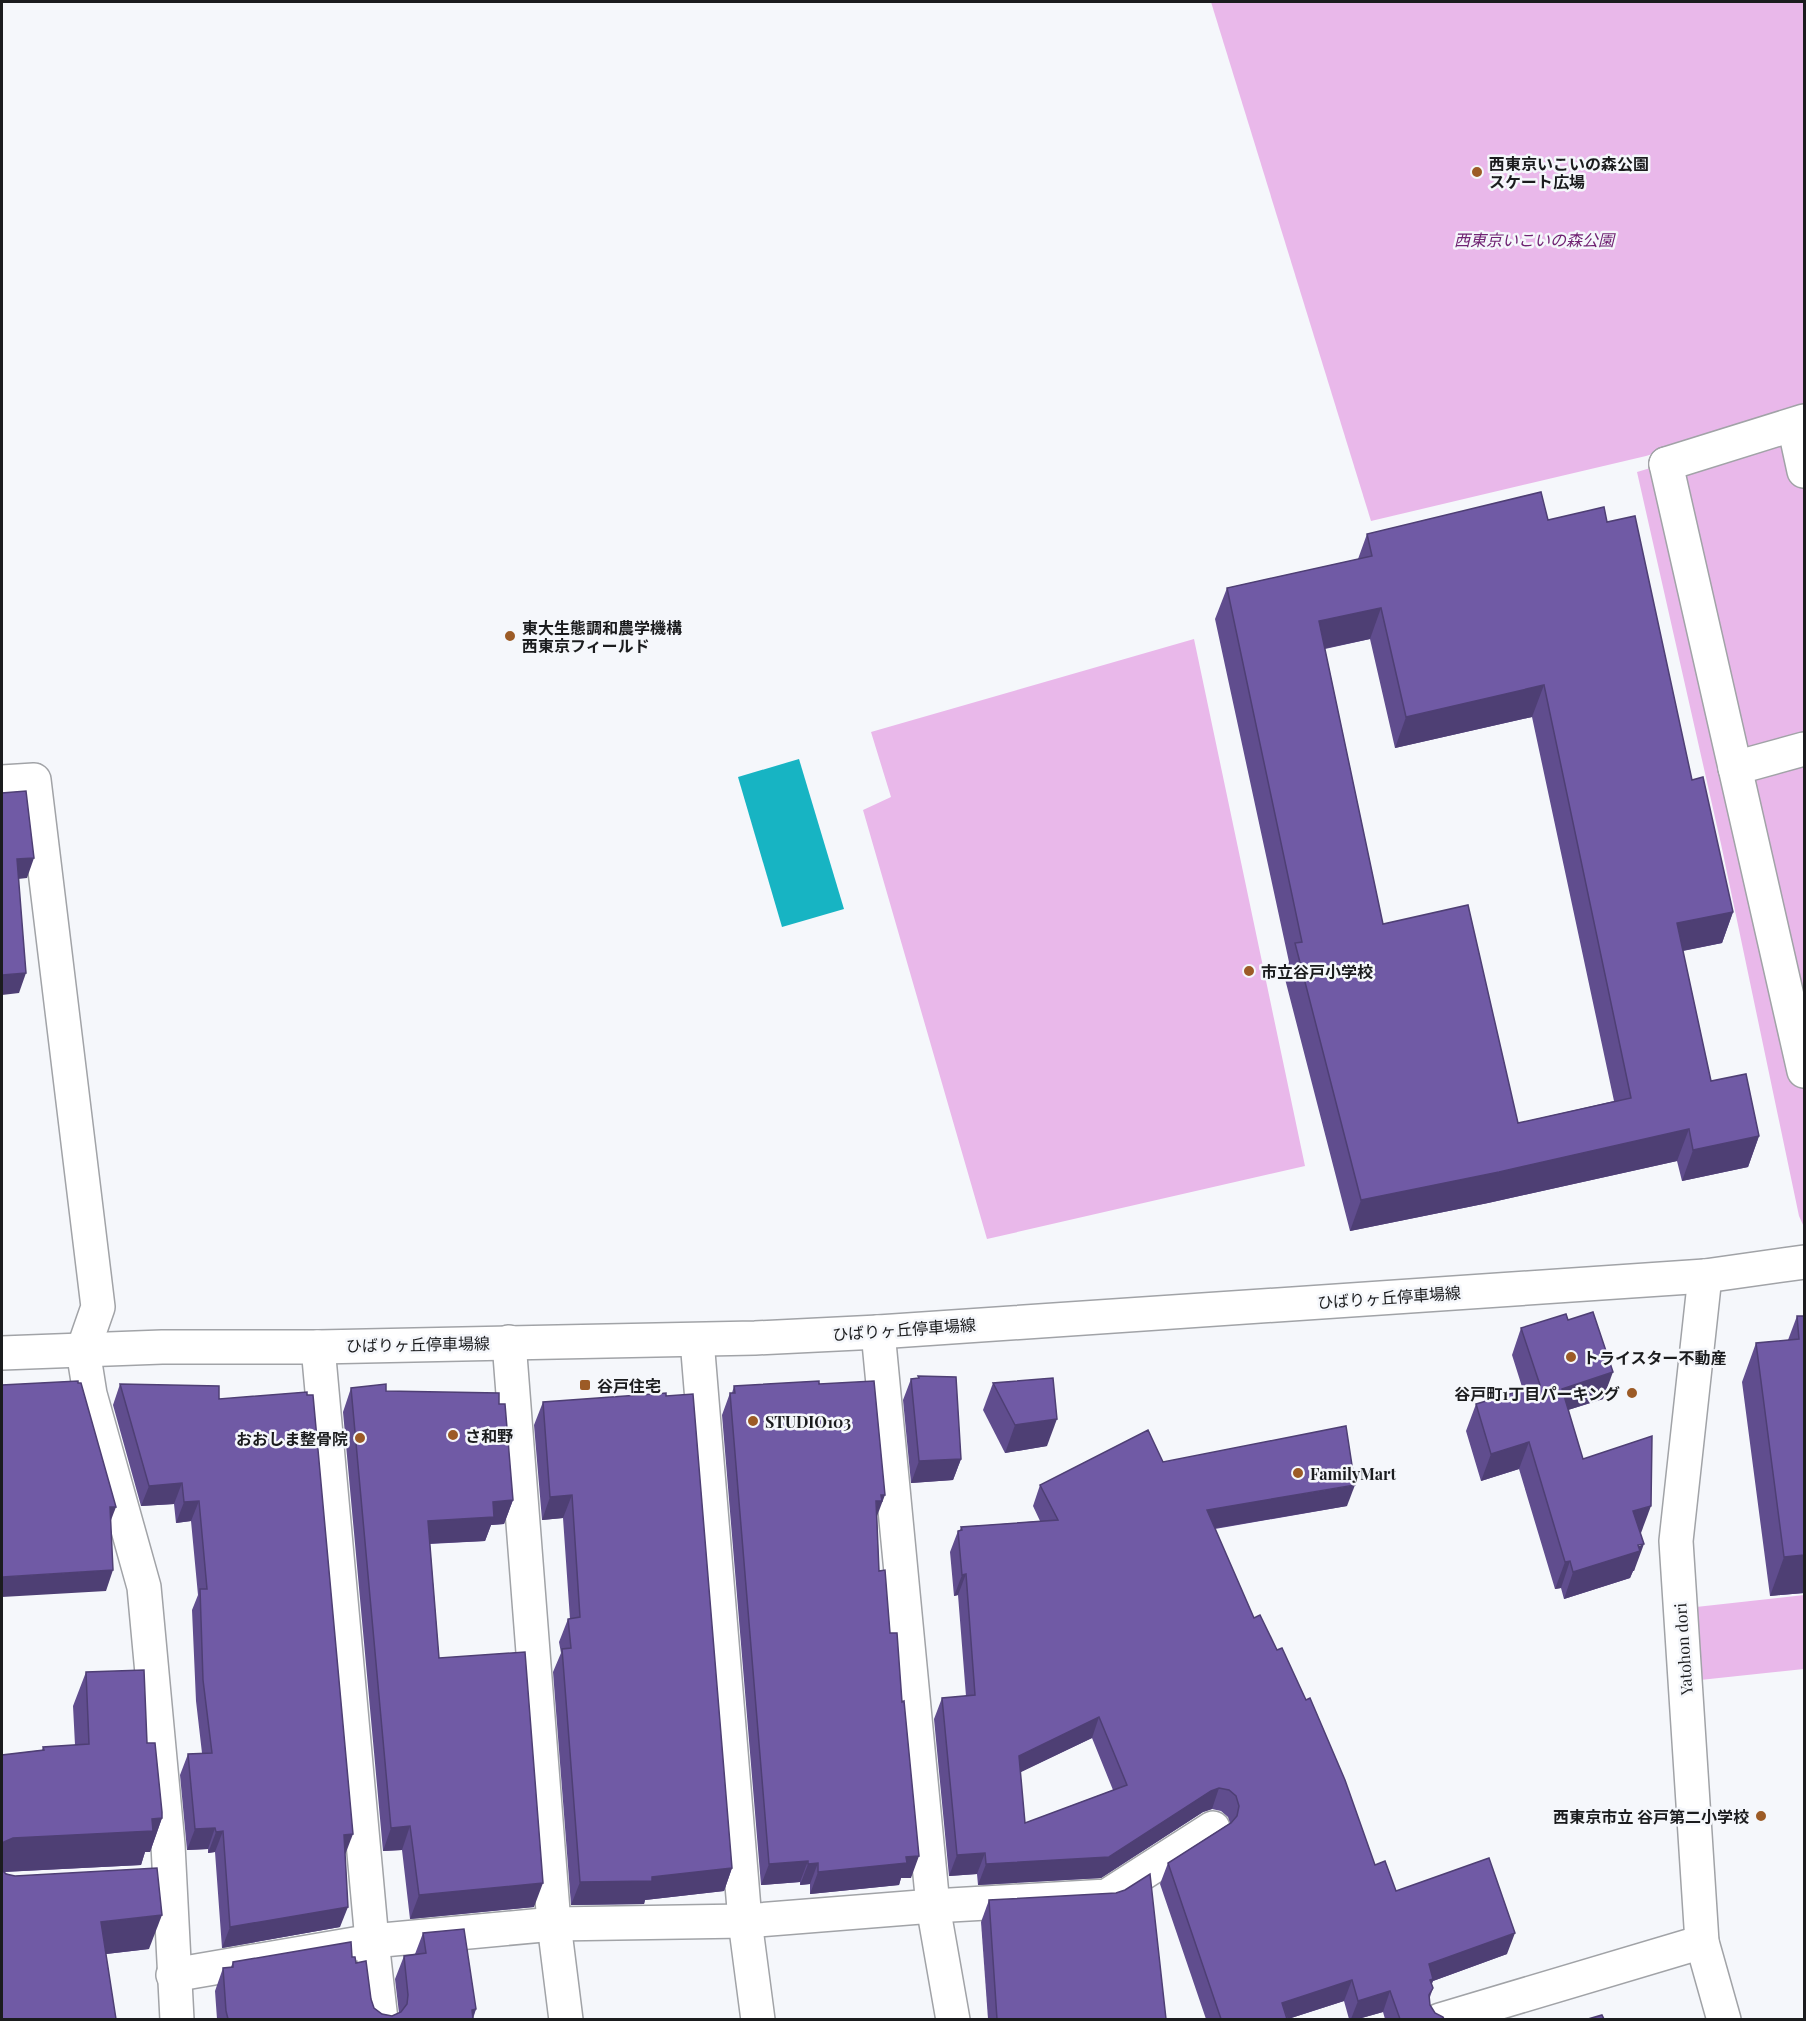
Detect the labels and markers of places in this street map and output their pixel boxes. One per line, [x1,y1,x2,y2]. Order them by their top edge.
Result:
place label: 西東京いこいの森公園 スケート広場 [1489,153,1649,192]
marker: 西東京いこいの森公園 スケート広場 [1470,165,1484,179]
place label: 東大生態調和農学機構 西東京フィールド [522,617,682,656]
marker: 東大生態調和農学機構 西東京フィールド [503,629,517,643]
place label: 市立谷戸小学校 [1261,961,1373,982]
marker: 市立谷戸小学校 [1242,964,1256,978]
place label: トライスター不動産 [1583,1347,1727,1368]
marker: トライスター不動産 [1564,1350,1578,1364]
place label: 谷戸住宅 [597,1375,661,1396]
marker: 谷戸住宅 [578,1378,592,1392]
place label: 谷戸町1丁目パーキング [1454,1383,1620,1404]
marker: 谷戸町1丁目パーキング [1625,1386,1639,1400]
place label: STUDIO103 [765,1411,851,1432]
marker: STUDIO103 [746,1414,760,1428]
place label: さ和野 [465,1425,513,1446]
place label: おおしま整骨院 [236,1428,348,1449]
marker: さ和野 [446,1428,460,1442]
marker: おおしま整骨院 [353,1431,367,1445]
place label: FamilyMart [1310,1463,1396,1484]
marker: FamilyMart [1291,1466,1305,1480]
place label: 西東京市立 谷戸第二小学校 [1553,1806,1749,1827]
marker: 西東京市立 谷戸第二小学校 [1754,1809,1768,1823]

